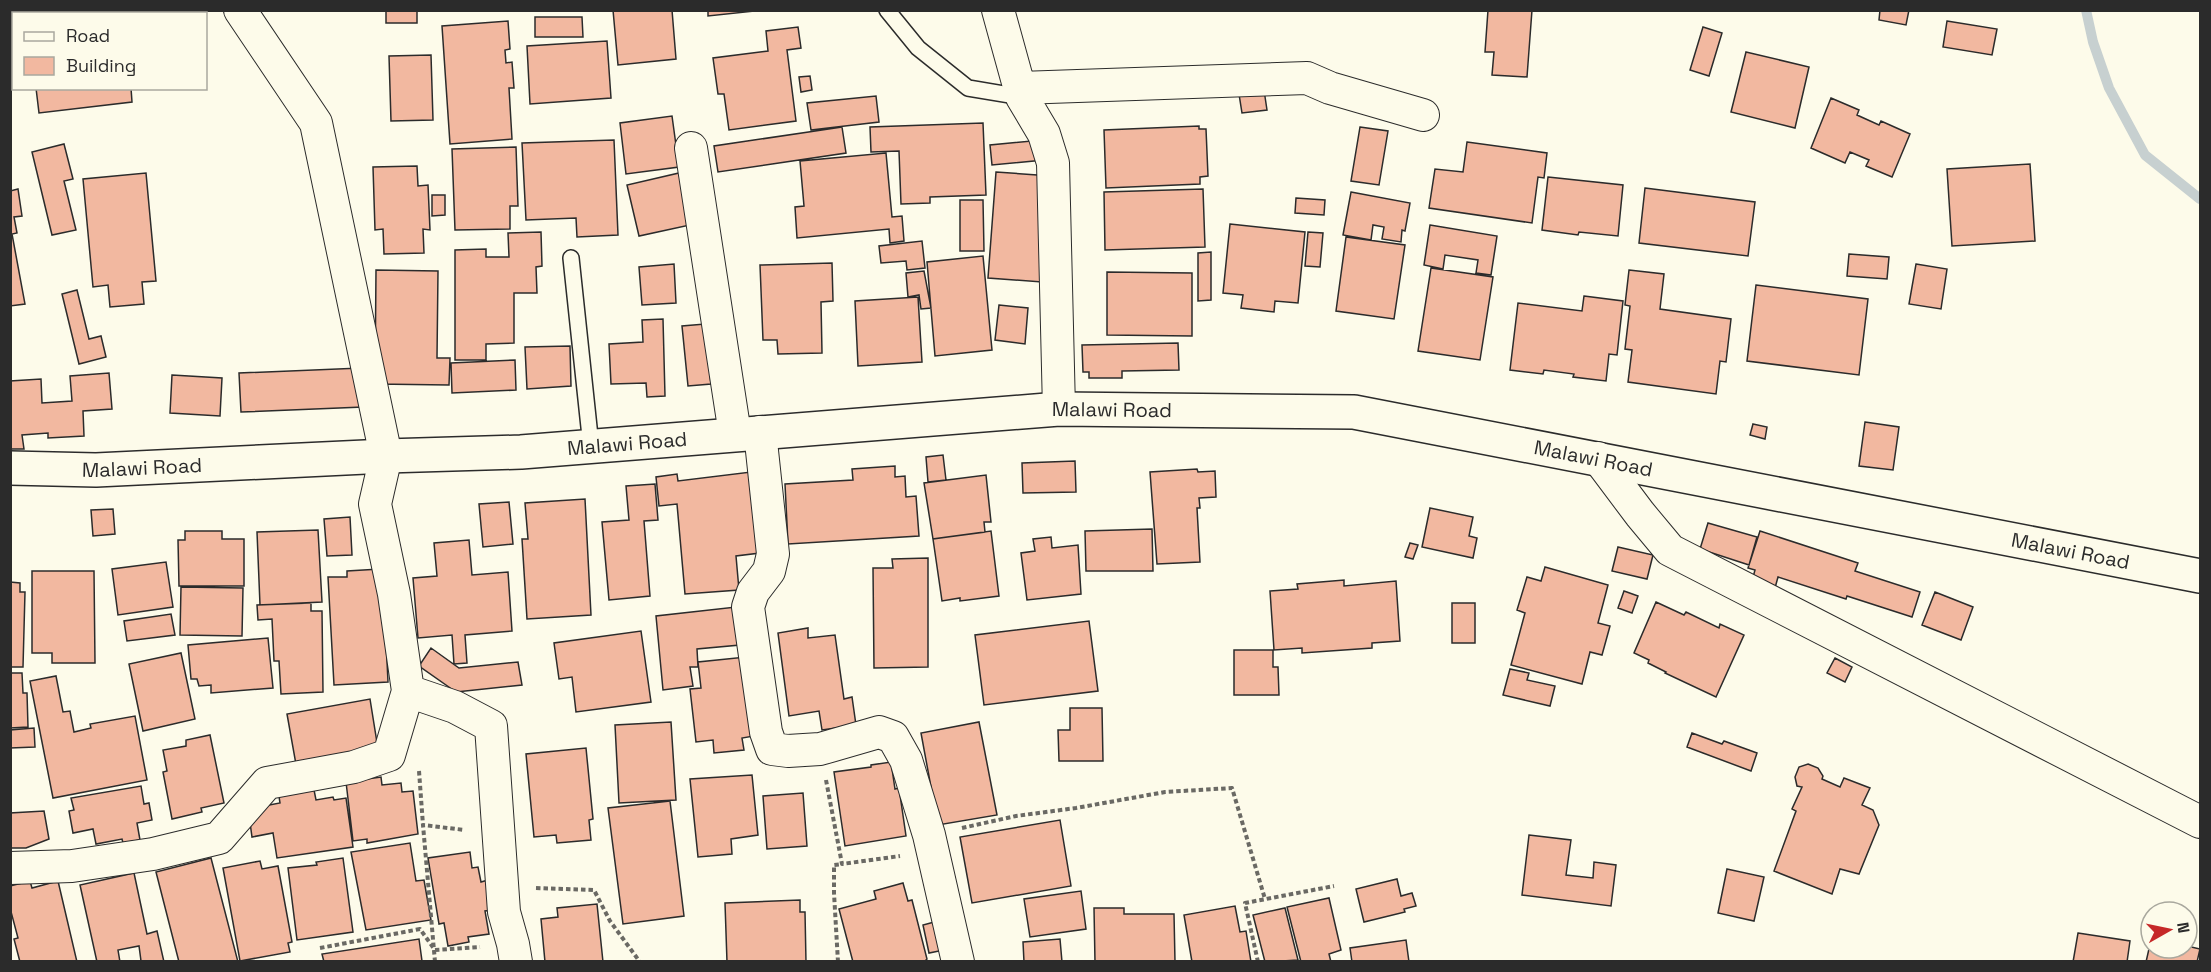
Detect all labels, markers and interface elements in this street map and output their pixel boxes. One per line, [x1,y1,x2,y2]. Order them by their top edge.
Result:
legend [12,12,207,90]
text: Road [66,24,110,47]
text: Building [66,54,136,77]
street label: Malawi Road [1052,396,1172,423]
street label: Malawi Road [566,426,688,461]
street label: Malawi Road [1532,434,1655,483]
street label: Malawi Road [82,452,203,483]
street label: Malawi Road [2009,527,2132,575]
north arrow [2139,900,2199,960]
text: N [2172,921,2195,935]

